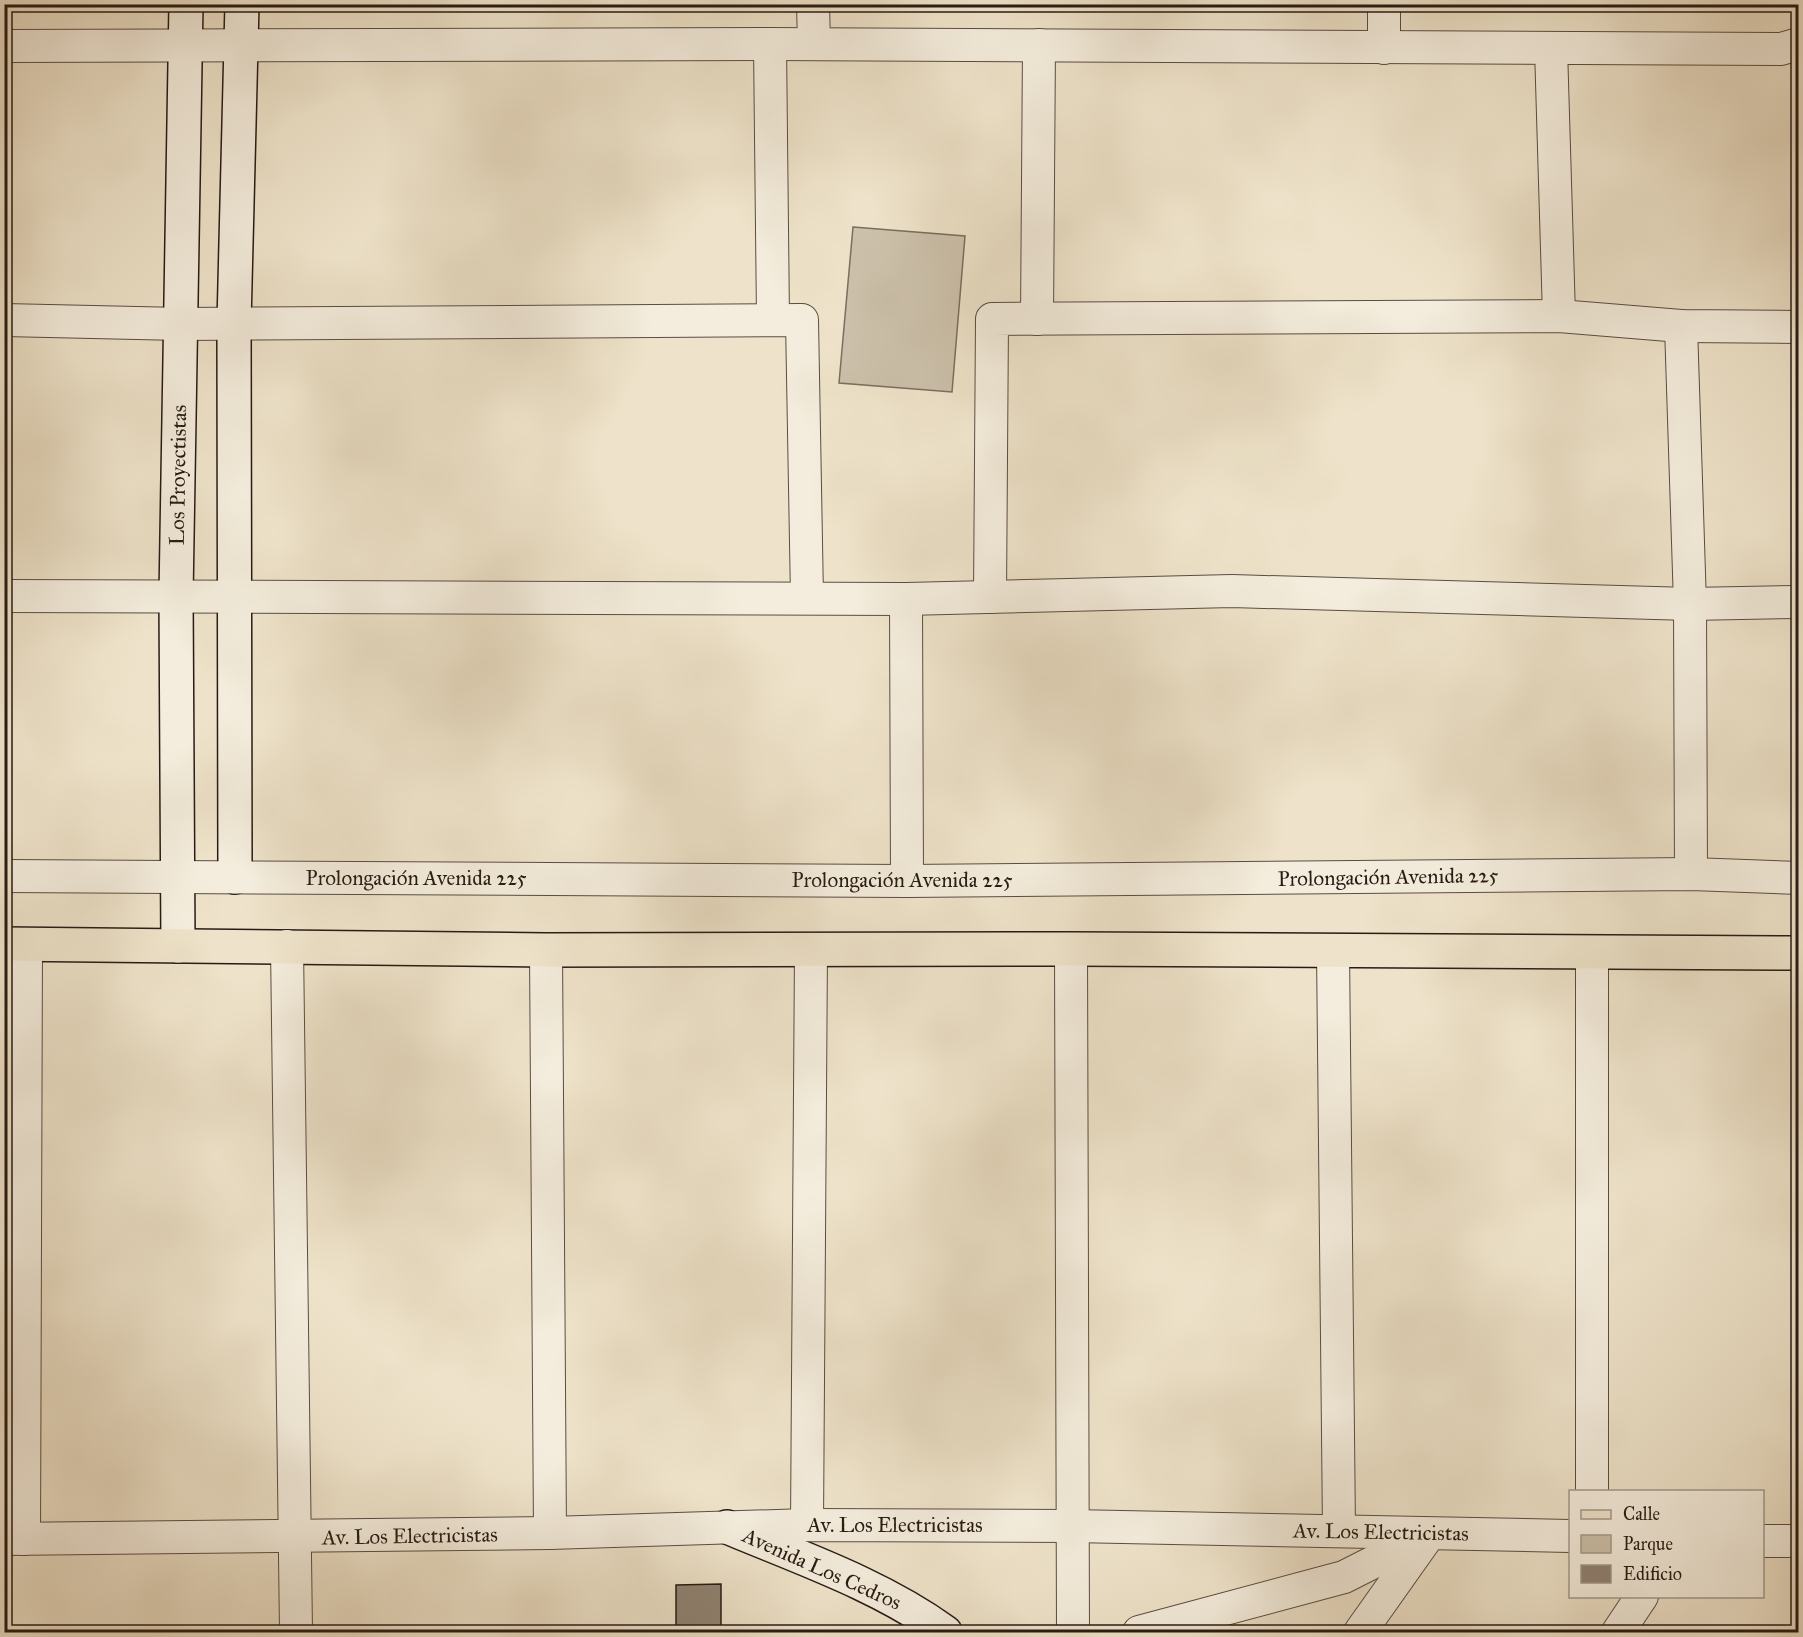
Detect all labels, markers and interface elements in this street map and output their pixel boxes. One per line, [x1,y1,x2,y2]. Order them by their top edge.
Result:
street label: Los Proyectistas [164,404,192,546]
street label: Prolongación Avenida 225 [1277,862,1499,892]
street label: Prolongación Avenida 225 [306,865,527,891]
street label: Prolongación Avenida 225 [792,867,1013,893]
legend [1569,1490,1764,1598]
text: Calle [1623,1503,1660,1525]
street label: Av. Los Electricistas [806,1512,983,1538]
street label: Av. Los Electricistas [1292,1517,1469,1547]
street label: Av. Los Electricistas [321,1521,498,1551]
street label: Avenida Los Cedros [738,1522,905,1616]
text: Parque [1623,1533,1673,1556]
text: Edificio [1623,1563,1682,1585]

